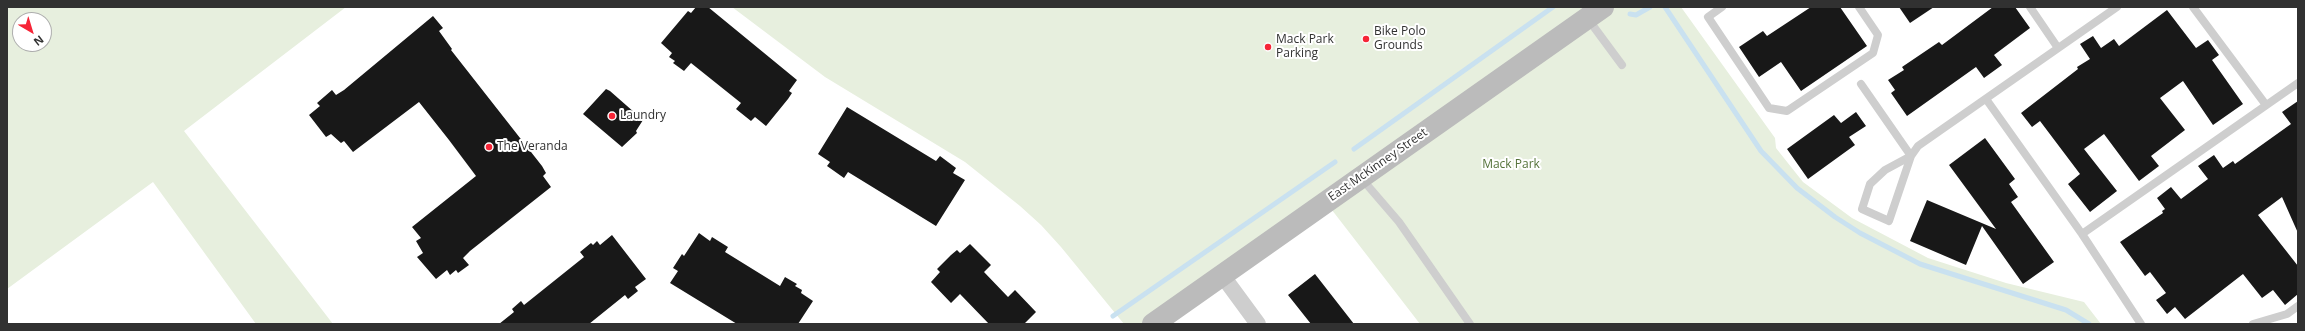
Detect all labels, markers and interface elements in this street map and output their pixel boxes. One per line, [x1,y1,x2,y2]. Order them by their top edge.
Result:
north arrow [12,12,52,52]
place label: Bike Polo Grounds [1374,25,1426,53]
text: N [31,32,47,50]
place label: Mack Park Parking [1276,33,1334,61]
marker: Bike Polo Grounds [1361,34,1371,44]
marker: Mack Park Parking [1263,42,1273,52]
place label: Laundry [620,109,666,123]
marker: Laundry [607,111,617,121]
street label: East McKinney Street [1326,125,1430,205]
place label: The Veranda [497,140,568,154]
marker: The Veranda [484,142,494,152]
park label: Mack Park [1482,158,1540,172]

